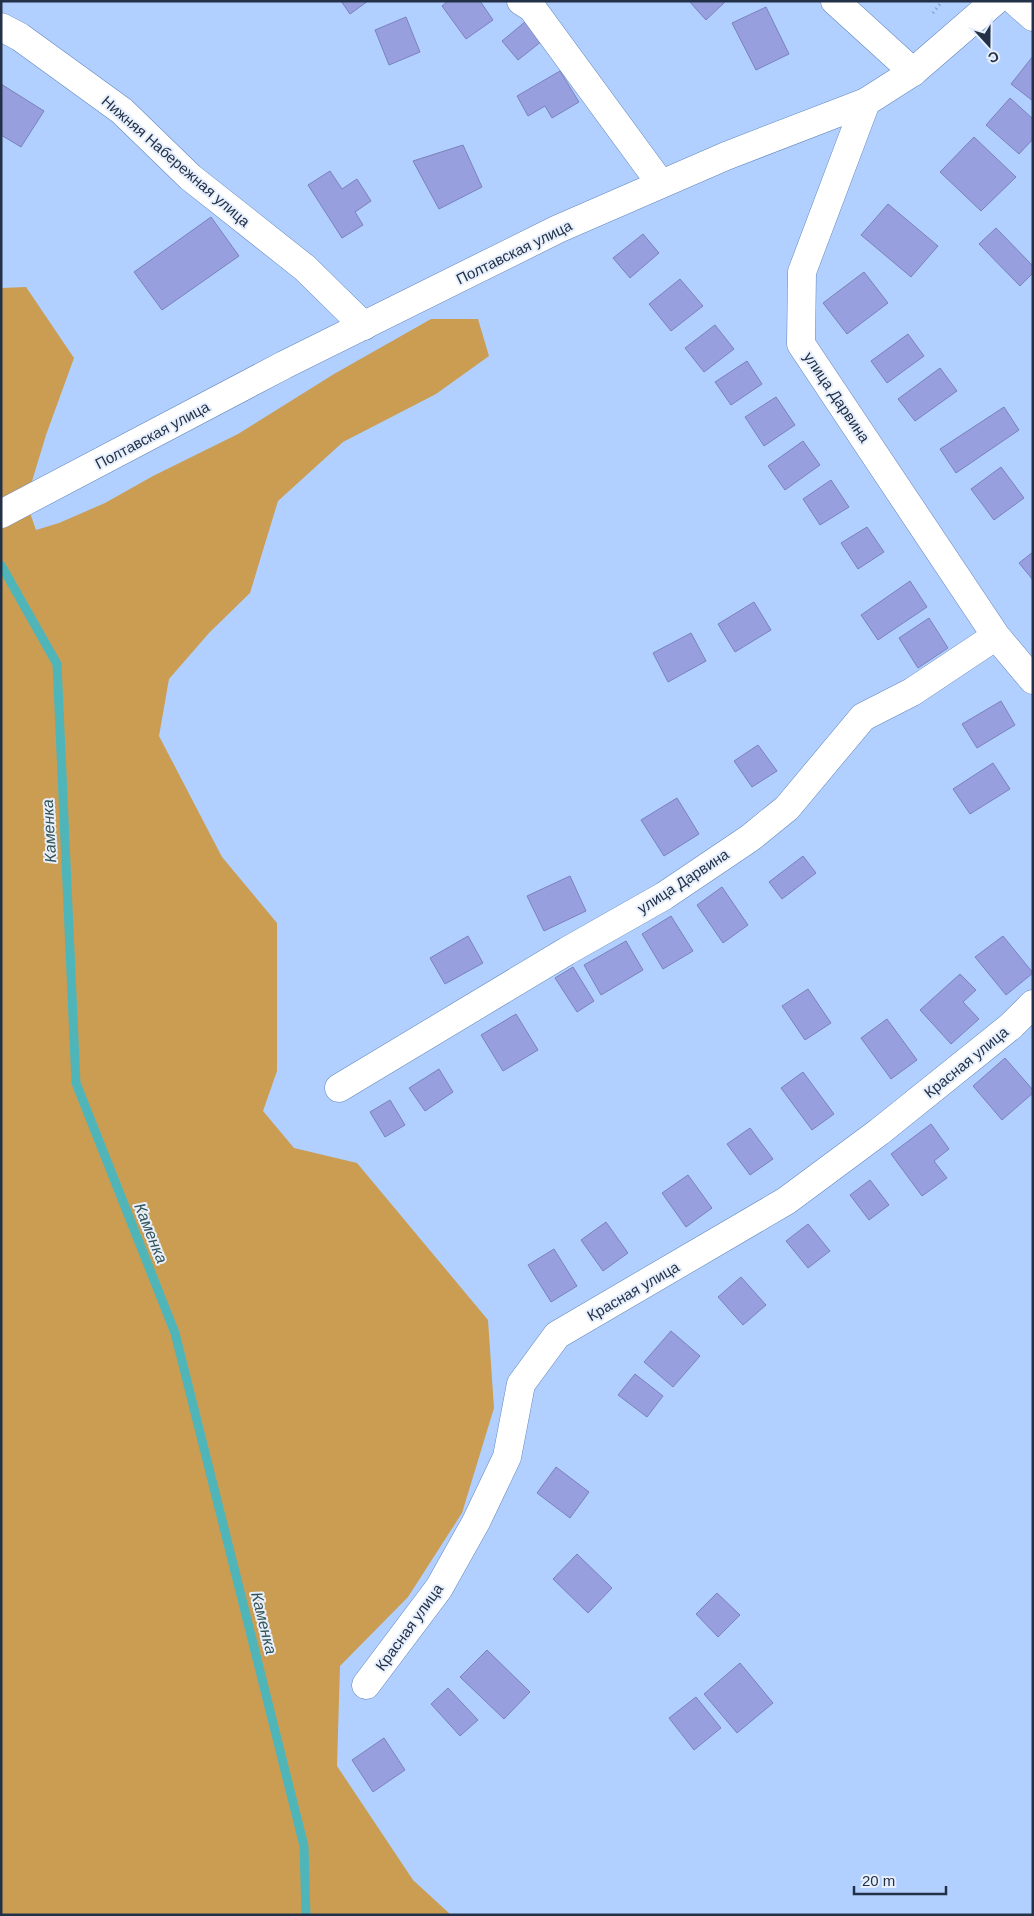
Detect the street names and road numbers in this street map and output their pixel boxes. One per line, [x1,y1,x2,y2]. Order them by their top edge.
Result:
street label: Нижняя Набережная улица [99,92,254,230]
street label: Полтавская улица [453,216,575,287]
street label: улица Дарвина [801,349,874,446]
street label: Полтавская улица [92,397,212,472]
street label: улица Дарвина [634,845,732,917]
street label: Красная улица [921,1023,1012,1101]
street label: Красная улица [584,1258,682,1324]
street label: Красная улица [372,1580,447,1674]

